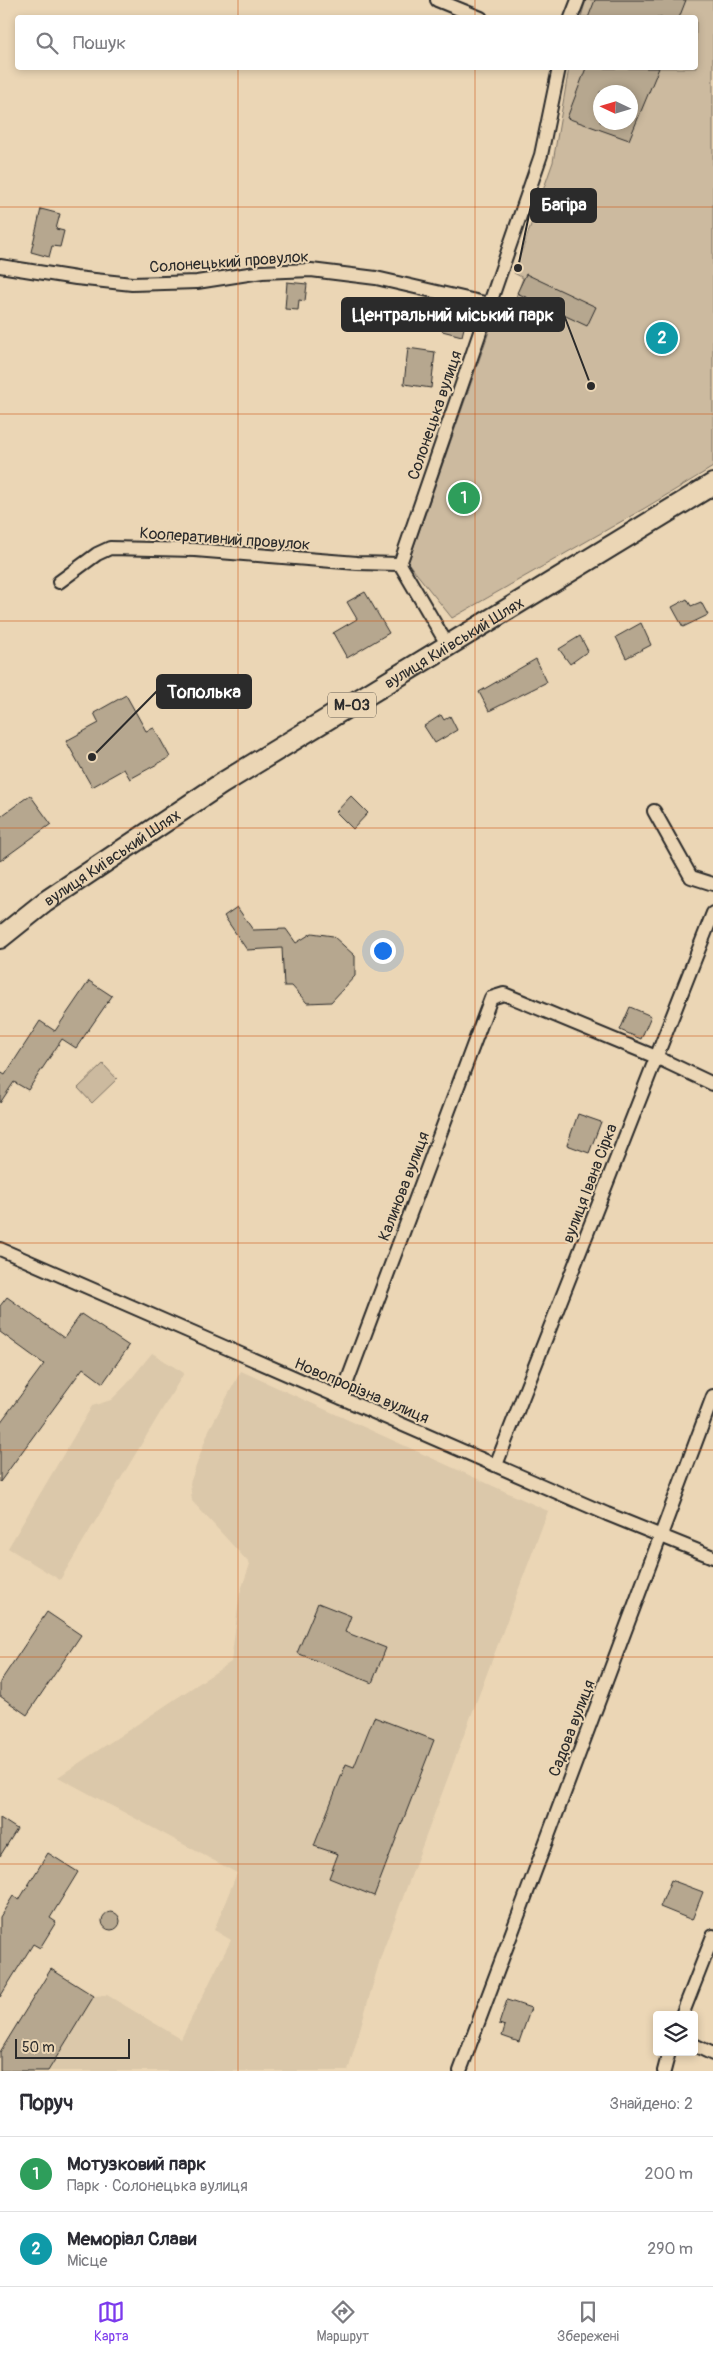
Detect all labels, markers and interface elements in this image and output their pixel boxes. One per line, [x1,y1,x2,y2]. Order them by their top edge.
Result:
search box [15,15,698,70]
icon: search [33,29,61,57]
text: Пошук [73,31,126,55]
north arrow [593,85,638,130]
callout: Багіра [531,189,596,222]
text: Багіра [541,194,587,217]
street label: Солонецький провулок [149,246,309,278]
callout: Центральний міський парк [342,298,564,331]
text: Центральний міський парк [352,304,554,327]
pin: 2 [646,319,678,357]
street label: Солонецька вулиця [403,348,466,483]
pin: 1 [448,479,480,517]
street label: Кооперативний провулок [139,523,311,555]
street label: вулиця Київський Шлях [381,593,528,693]
callout: Тополька [157,675,251,708]
text: Тополька [166,681,242,704]
road number: М-03 [328,692,376,718]
street label: вулиця Київський Шлях [40,805,184,911]
your location [370,938,396,964]
street label: вулиця Івана Сірка [558,1121,622,1246]
street label: Калинова вулиця [374,1129,434,1244]
street label: Новопрорізна вулиця [291,1354,432,1428]
street label: Садова вулиця [544,1677,600,1780]
map controls [653,2011,698,2056]
button: layers [653,2011,698,2056]
scale bar [15,2036,130,2059]
text: 50 m [22,2039,55,2056]
text: Поруч [20,2090,73,2117]
text: Знайдено: 2 [610,2094,693,2114]
text: Мотузковий парк [67,2152,206,2176]
text: 1 [33,2164,39,2184]
text: 200 m [645,2164,693,2184]
text: Парк · Солонецька вулиця [67,2176,248,2196]
text: Mеморіал Слави [67,2227,196,2251]
text: 2 [32,2239,40,2259]
text: 290 m [647,2239,693,2259]
text: Місце [67,2251,107,2271]
tab: Карта [94,2298,129,2345]
tab: Маршрут [316,2298,369,2345]
tab: Збережені [557,2298,619,2345]

